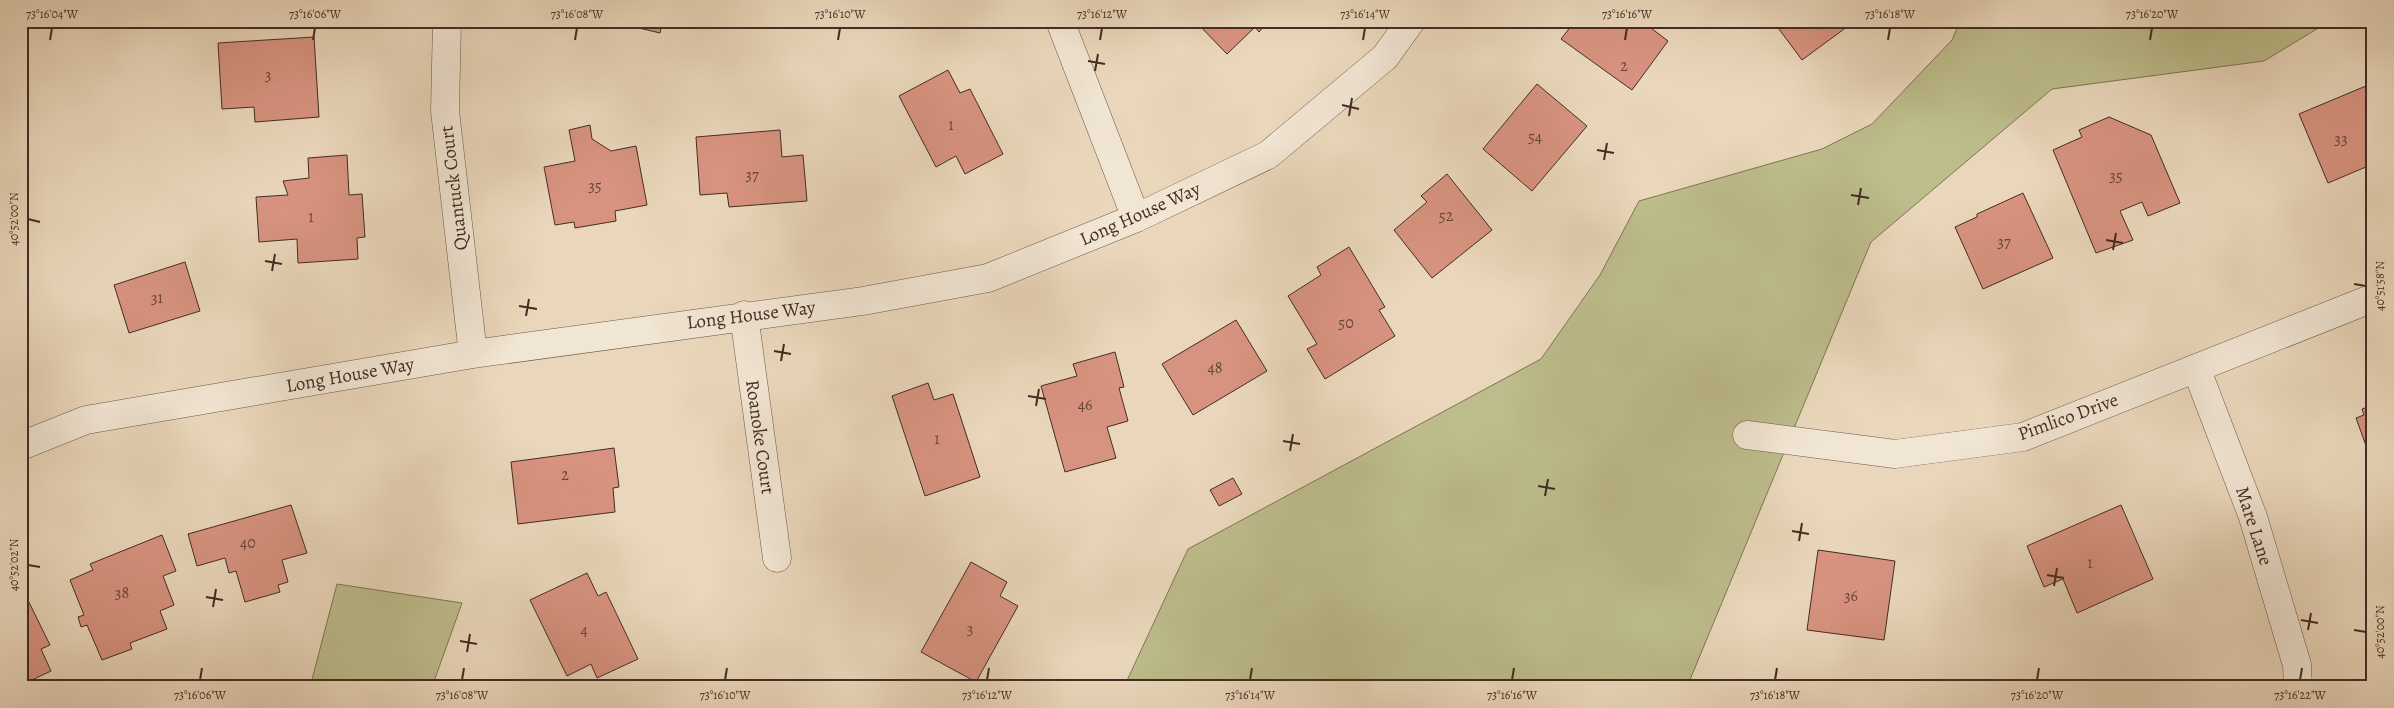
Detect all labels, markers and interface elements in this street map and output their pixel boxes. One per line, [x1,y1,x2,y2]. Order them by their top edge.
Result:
text: 73°16'04"W [26,6,79,22]
text: 73°16'06"W [289,6,342,22]
text: 73°16'08"W [551,6,604,22]
text: 73°16'10"W [815,6,866,22]
text: 73°16'12"W [1077,6,1128,22]
text: 73°16'14"W [1340,6,1391,22]
text: 73°16'16"W [1602,6,1653,22]
text: 73°16'18"W [1865,6,1916,22]
text: 73°16'20"W [2126,6,2179,22]
house number: 2 [1620,55,1628,77]
house number: 3 [265,64,271,86]
house number: 1 [948,114,954,136]
street label: Quantuck Court [433,124,475,252]
house number: 54 [1528,126,1542,148]
house number: 33 [2334,128,2348,150]
house number: 37 [745,164,759,186]
house number: 35 [2109,165,2123,187]
house number: 35 [588,175,602,197]
street label: Long House Way [1076,176,1205,252]
text: 40°52'00"N [6,192,22,246]
house number: 52 [1439,205,1454,227]
house number: 1 [308,206,314,228]
house number: 37 [1997,231,2011,253]
text: 40°51'58"N [2372,261,2388,311]
house number: 31 [151,287,164,309]
street label: Long House Way [685,294,817,336]
house number: 50 [1338,312,1354,334]
street label: Long House Way [284,351,417,399]
house number: 48 [1207,357,1223,379]
street label: Roanoke Court [739,378,781,496]
street label: Pimlico Drive [2014,387,2122,447]
house number: 46 [1078,394,1092,416]
house number: 1 [934,428,940,450]
house number: 2 [561,464,569,486]
street label: Mare Lane [2229,483,2279,569]
house number: 40 [240,532,256,554]
text: 40°52'02"N [6,538,22,591]
house number: 1 [2087,552,2093,574]
house number: 38 [115,582,129,604]
house number: 36 [1844,585,1858,607]
text: 40°52'00"N [2372,605,2388,659]
house number: 3 [967,618,973,640]
house number: 4 [580,619,588,641]
text: 73°16'06"W [174,687,227,703]
text: 73°16'08"W [436,687,489,703]
text: 73°16'10"W [700,687,751,703]
text: 73°16'12"W [962,687,1013,703]
text: 73°16'14"W [1225,687,1276,703]
text: 73°16'16"W [1487,687,1538,703]
text: 73°16'18"W [1750,687,1801,703]
text: 73°16'20"W [2011,687,2064,703]
text: 73°16'22"W [2274,687,2327,703]

